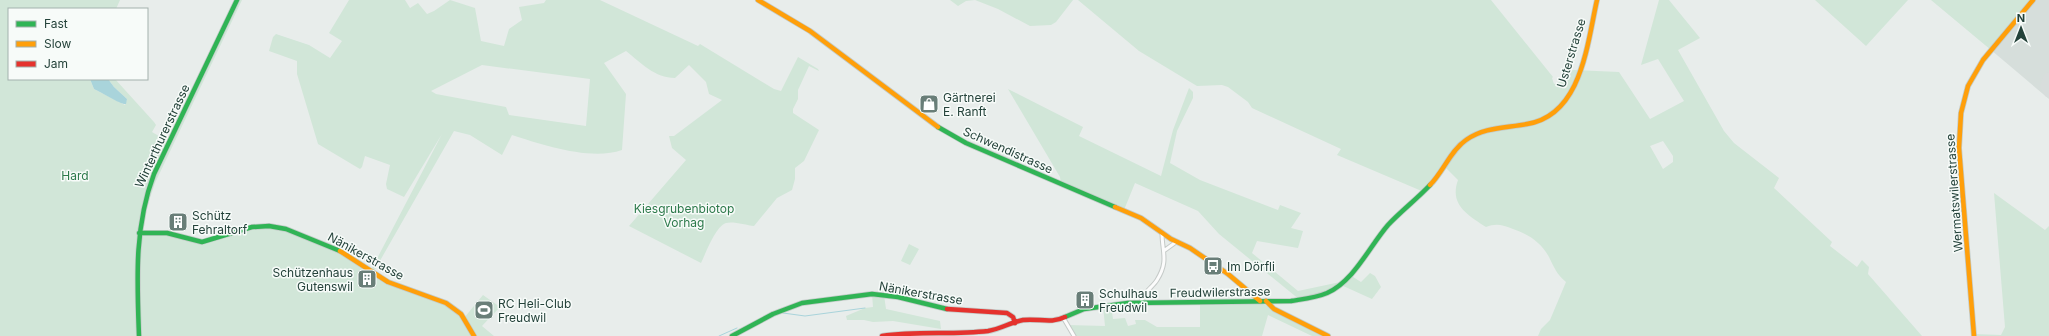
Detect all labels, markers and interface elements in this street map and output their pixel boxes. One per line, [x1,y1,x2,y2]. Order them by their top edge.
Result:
legend [8,8,148,80]
north arrow [2001,8,2041,48]
text: N [2017,11,2025,25]
text: Fast [44,16,68,31]
street label: Usterstrasse [1553,16,1589,90]
text: Slow [44,36,72,51]
text: Jam [44,56,68,71]
street label: Winterthurerstrasse [131,82,193,190]
place label: Gärtnerei E. Ranft [943,90,996,119]
shop icon: Gärtnerei E. Ranft [918,93,940,115]
street label: Schwendistrasse [961,123,1055,177]
street label: Wermatswilerstrasse [1942,133,1966,253]
park label: Hard [61,168,89,183]
park label: Kiesgrubenbiotop Vorhag [634,201,734,230]
place label: Schütz Fehraltorf [192,208,248,237]
building icon: Schütz Fehraltorf [167,211,189,233]
street label: Nänikerstrasse [325,229,407,283]
bus stop icon: Im Dörfli [1202,255,1224,277]
place label: Im Dörfli [1227,259,1275,274]
place label: Schützenhaus Gutenswil [273,265,353,294]
building icon: Schützenhaus Gutenswil [356,268,378,290]
street label: Nänikerstrasse [878,278,964,308]
street label: Freudwilerstrasse [1169,284,1271,300]
place label: Schulhaus Freudwil [1099,286,1158,315]
building icon: Schulhaus Freudwil [1074,289,1096,311]
place label: RC Heli-Club Freudwil [498,296,571,325]
sports icon: RC Heli-Club Freudwil [473,299,495,321]

